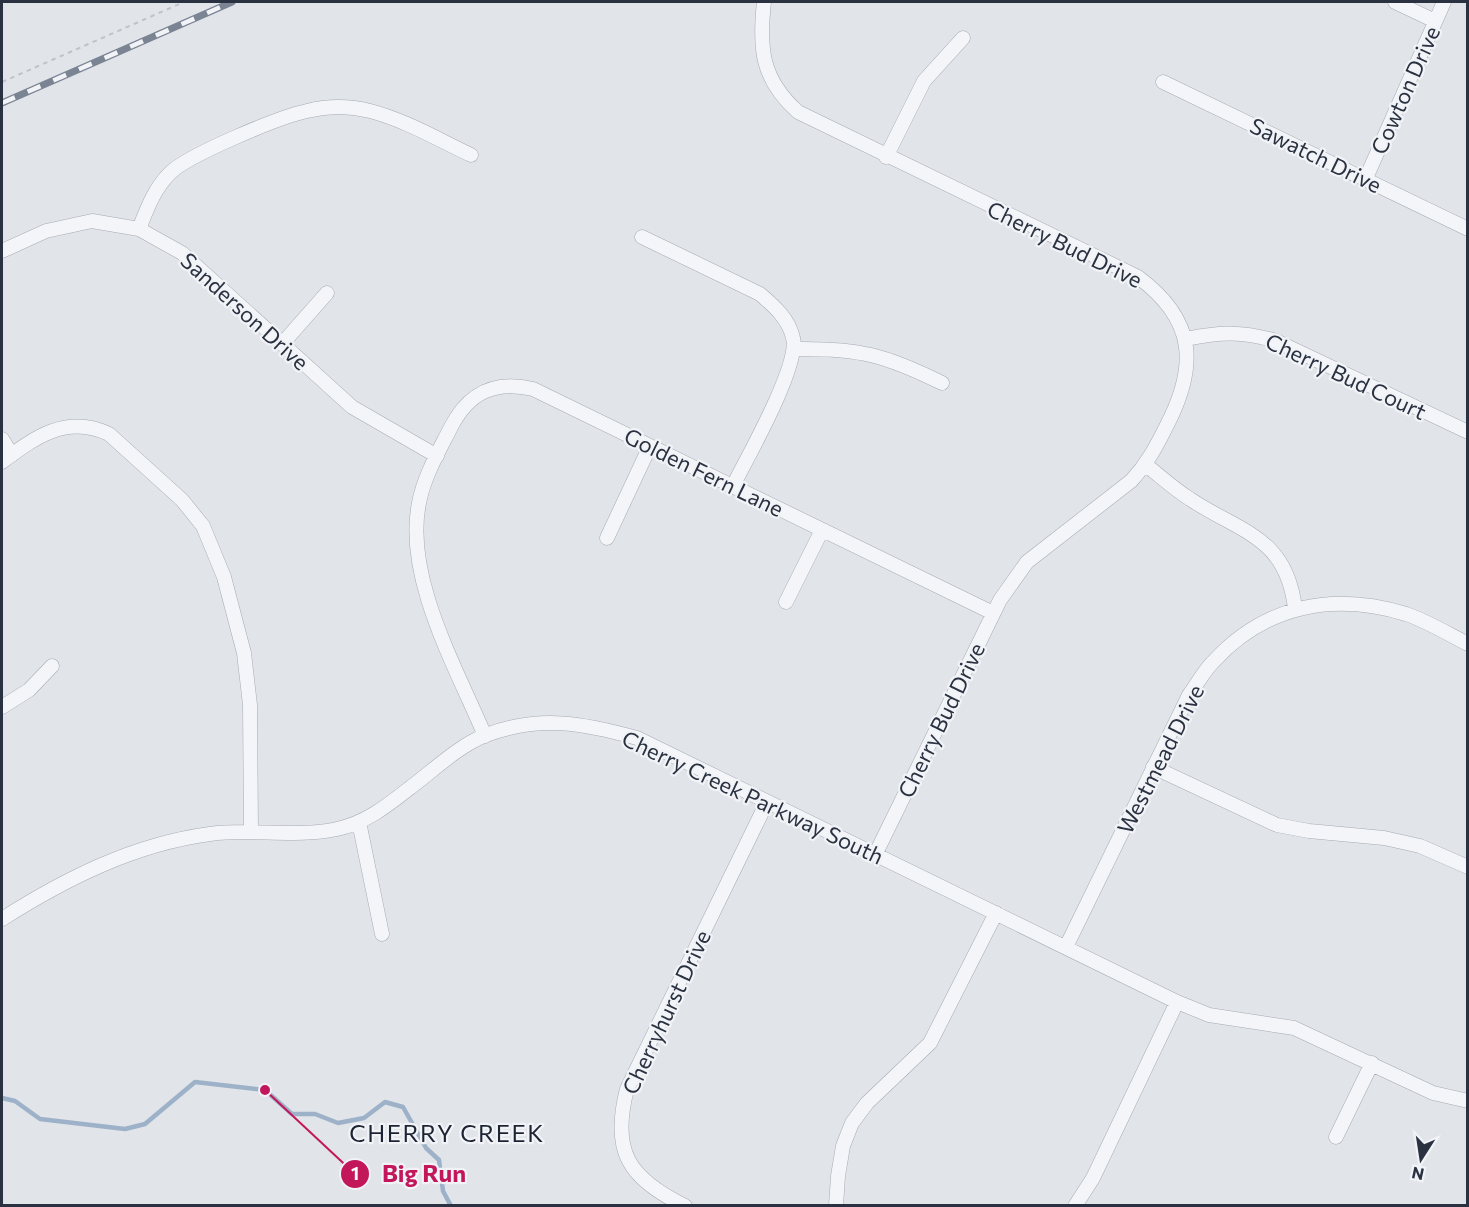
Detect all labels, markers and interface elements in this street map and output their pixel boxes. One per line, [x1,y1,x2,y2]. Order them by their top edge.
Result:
street label: Cowton Drive [1365,22,1445,158]
street label: Sawatch Drive [1246,112,1386,198]
street label: Cherry Bud Drive [983,195,1147,293]
street label: Sanderson Drive [175,246,315,376]
street label: Cherry Bud Court [1261,327,1431,425]
street label: Golden Fern Lane [620,422,788,522]
street label: Cherry Bud Drive [892,638,990,802]
street label: Westmead Drive [1111,680,1209,838]
street label: Cherry Creek Parkway South [618,724,888,870]
street label: Cherryhurst Drive [616,926,716,1098]
district label: CHERRY CREEK [349,1118,545,1147]
north arrow [1391,1129,1451,1189]
callout: Big Run [340,1153,478,1195]
text: Big Run [382,1158,466,1187]
text: 1 [351,1162,359,1184]
text: N [1410,1164,1426,1185]

